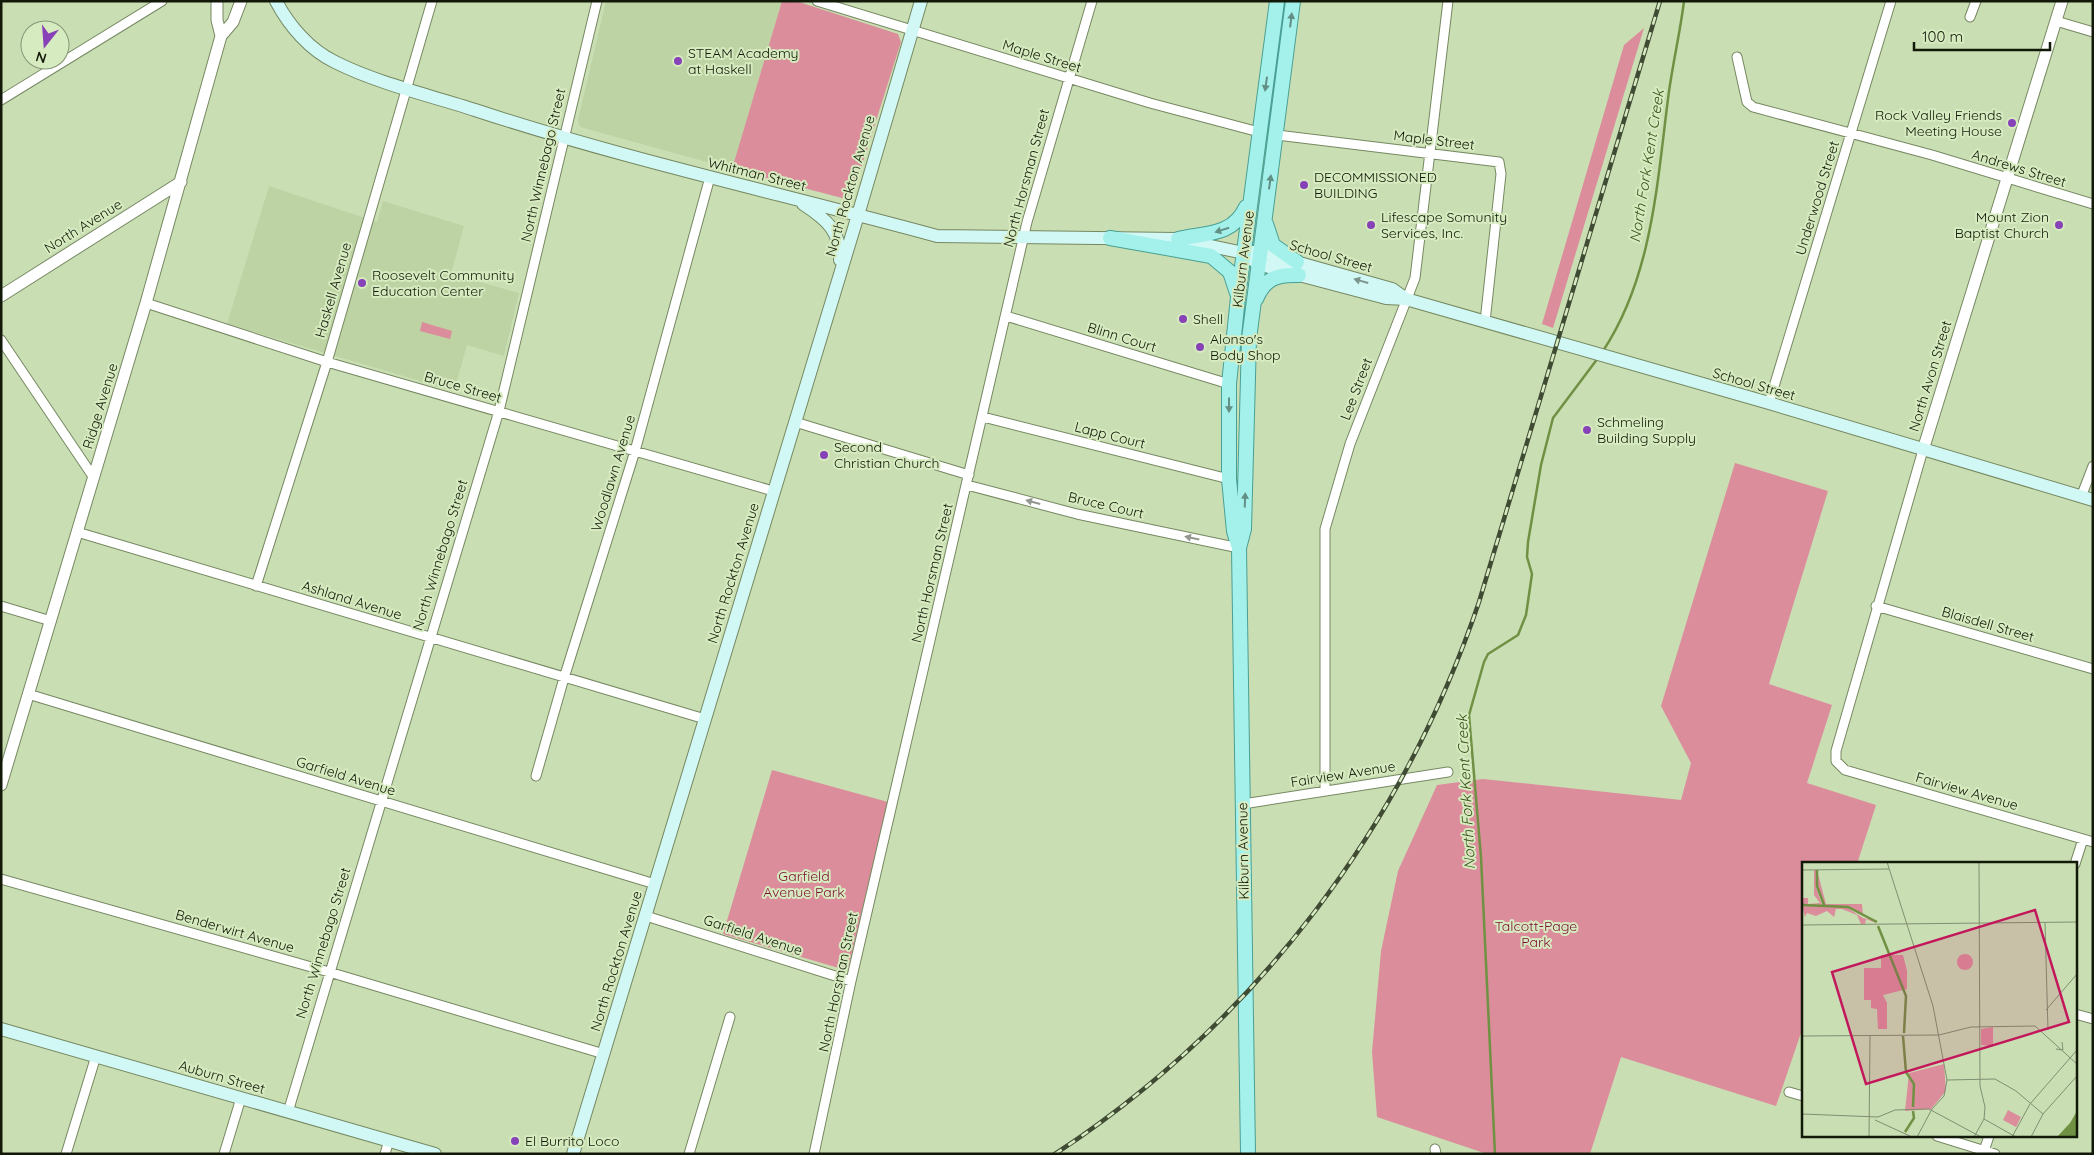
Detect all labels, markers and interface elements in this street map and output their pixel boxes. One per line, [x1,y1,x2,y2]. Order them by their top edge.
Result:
one-way arrow [1287,12,1295,28]
north arrow [20,20,70,70]
scale bar [1914,20,2050,52]
text: 100 m [1922,27,1963,46]
street label: Maple Street [1000,35,1084,77]
place label: STEAM Academy at Haskell [688,44,799,78]
text: N [34,47,49,68]
marker: STEAM Academy at Haskell [672,55,684,67]
one-way arrow [1262,77,1270,93]
street label: North Winnebago Street [517,86,569,244]
water label: North Fork Kent Creek [1625,86,1668,244]
place label: Rock Valley Friends Meeting House [1875,106,2002,140]
street label: North Horsman Street [999,107,1053,249]
street label: North Rockton Avenue [821,113,879,259]
marker: Rock Valley Friends Meeting House [2006,117,2018,129]
street label: Maple Street [1392,126,1476,154]
street label: Underwood Street [1791,138,1843,257]
street label: Andrews Street [1970,145,2069,191]
street label: Whitman Street [706,153,808,195]
place label: DECOMMISSIONED BUILDING [1314,168,1437,202]
one-way arrow [1266,173,1274,189]
marker: DECOMMISSIONED BUILDING [1298,179,1310,191]
street label: North Avenue [41,195,125,257]
place label: Lifescape Somunity Services, Inc. [1381,208,1507,242]
place label: Mount Zion Baptist Church [1955,208,2049,242]
street label: Kilburn Avenue [1228,210,1258,308]
marker: Lifescape Somunity Services, Inc. [1365,219,1377,231]
marker: Mount Zion Baptist Church [2053,219,2065,231]
one-way arrow [1214,226,1229,234]
street label: School Street [1288,236,1375,276]
street label: Haskell Avenue [311,240,355,340]
place label: Roosevelt Community Education Center [372,266,515,300]
one-way arrow [1354,276,1369,284]
marker: Roosevelt Community Education Center [356,277,368,289]
place label: Shell [1193,310,1223,328]
marker: Shell [1177,313,1189,325]
street label: Blinn Court [1085,318,1159,356]
street label: North Avon Street [1905,318,1956,434]
place label: Alonso's Body Shop [1210,330,1281,364]
marker: Alonso's Body Shop [1194,341,1206,353]
street label: Lee Street [1336,355,1376,423]
street label: Ridge Avenue [78,361,122,451]
street label: School Street [1711,364,1798,404]
street label: Bruce Street [422,367,504,407]
one-way arrow [1225,398,1233,414]
street label: Woodlawn Avenue [587,413,639,533]
place label: Schmeling Building Supply [1597,413,1696,447]
street label: Lapp Court [1073,418,1148,453]
marker: Schmeling Building Supply [1581,424,1593,436]
place label: Second Christian Church [834,438,940,472]
marker: Second Christian Church [818,449,830,461]
street label: North Winnebago Street [408,477,472,633]
street label: Bruce Court [1066,488,1146,523]
one-way arrow [1241,492,1249,508]
one-way arrow [1026,498,1041,506]
street label: North Rockton Avenue [703,500,763,645]
street label: North Horsman Street [907,501,957,644]
one-way arrow [1184,534,1199,542]
street label: Ashland Avenue [300,576,404,624]
street label: Blaisdell Street [1940,602,2037,646]
water label: North Fork Kent Creek [1452,712,1479,870]
street label: Garfield Avenue [294,752,398,800]
street label: Fairview Avenue [1289,757,1397,791]
street label: Fairview Avenue [1914,768,2020,814]
street label: Kilburn Avenue [1233,802,1253,900]
inset map [1802,862,2076,1138]
street label: North Winnebago Street [291,865,355,1021]
park label: Garfield Avenue Park [763,867,845,901]
street label: North Rockton Avenue [586,888,646,1033]
street label: Benderwirt Avenue [173,905,297,957]
street label: North Horsman Street [814,910,862,1054]
street label: Garfield Avenue [701,911,805,960]
park label: Talcott-Page Park [1495,917,1577,951]
street label: Auburn Street [177,1056,267,1098]
place label: El Burrito Loco [525,1132,619,1150]
marker: El Burrito Loco [509,1135,521,1147]

